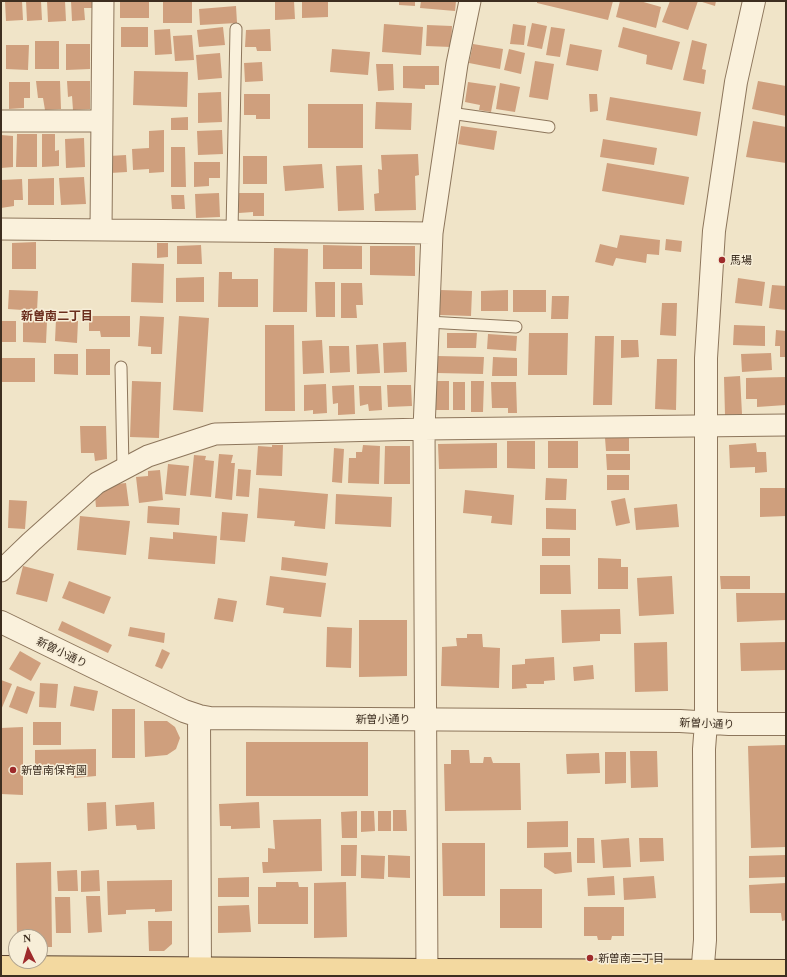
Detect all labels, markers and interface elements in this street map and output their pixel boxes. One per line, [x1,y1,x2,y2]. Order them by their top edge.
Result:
place label: 馬場 [730,253,752,267]
marker: 馬場 [717,255,727,265]
district label: 新曽南二丁目 [21,308,93,322]
street label: 新曽小通り [34,634,90,670]
street label: 新曽小通り [356,712,410,726]
street label: 新曽小通り [679,715,735,731]
place label: 新曽南保育園 [21,763,87,777]
marker: 新曽南保育園 [8,765,18,775]
north arrow [8,929,48,969]
text: N [23,932,32,944]
place label: 新曽南二丁目 [598,951,664,965]
marker: 新曽南二丁目 [585,953,595,963]

